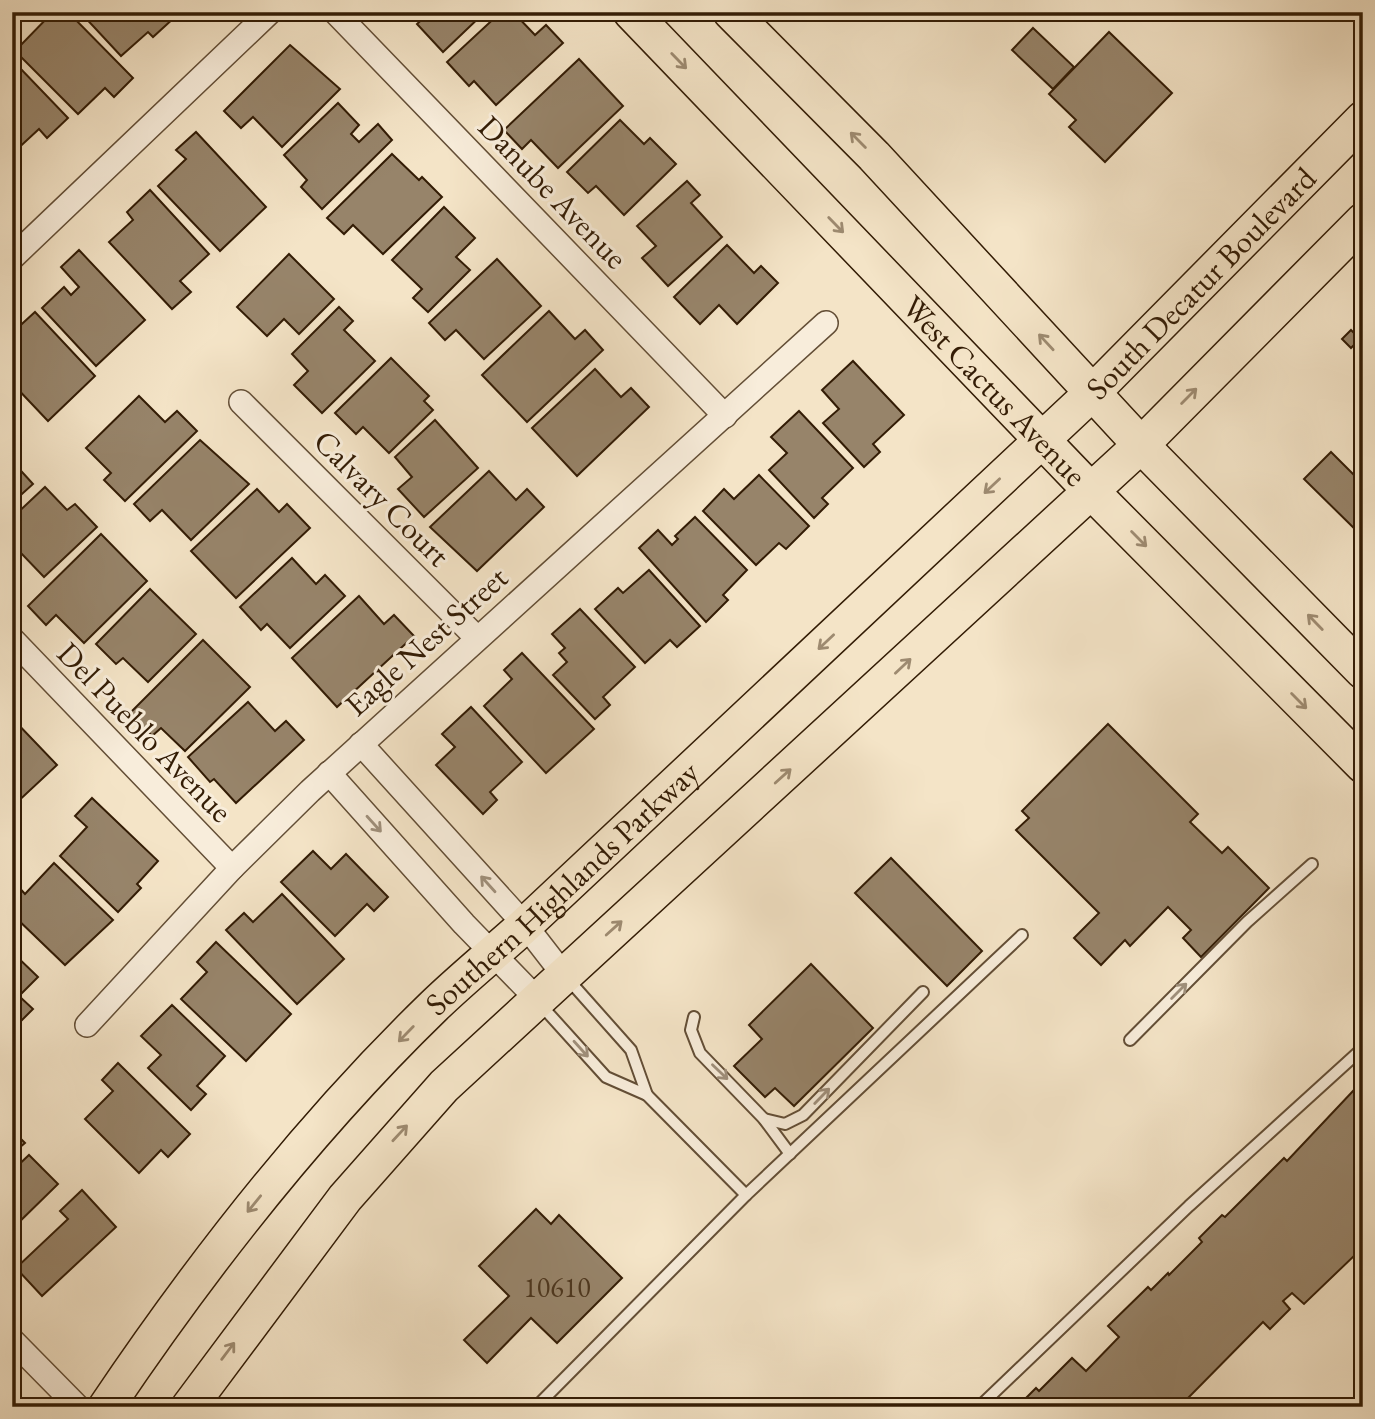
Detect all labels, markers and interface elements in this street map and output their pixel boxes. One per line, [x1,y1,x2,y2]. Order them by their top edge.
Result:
one-way arrow [670,53,687,70]
street label: Danube Avenue [469,106,637,278]
one-way arrow [849,131,866,148]
street label: South Decatur Boulevard [1076,157,1326,408]
one-way arrow [828,217,845,234]
street label: West Cactus Avenue [893,286,1096,495]
one-way arrow [1037,334,1054,351]
one-way arrow [1180,388,1197,405]
street label: Calvary Court [305,421,459,575]
one-way arrow [984,478,1001,495]
one-way arrow [1131,531,1148,548]
street label: Eagle Nest Street [336,557,516,725]
one-way arrow [1307,614,1324,631]
street label: Del Pueblo Avenue [48,633,242,831]
one-way arrow [818,633,835,650]
one-way arrow [894,657,911,674]
one-way arrow [1291,692,1308,709]
street label: Southern Highlands Parkway [416,751,709,1025]
one-way arrow [774,768,792,784]
one-way arrow [365,815,382,832]
one-way arrow [479,876,496,893]
one-way arrow [605,920,623,936]
one-way arrow [1170,983,1187,1000]
one-way arrow [398,1025,415,1042]
one-way arrow [573,1040,590,1057]
one-way arrow [711,1063,728,1080]
one-way arrow [813,1088,830,1105]
one-way arrow [392,1125,409,1142]
one-way arrow [247,1194,262,1212]
house number: 10610 [523,1269,591,1305]
one-way arrow [220,1342,235,1361]

